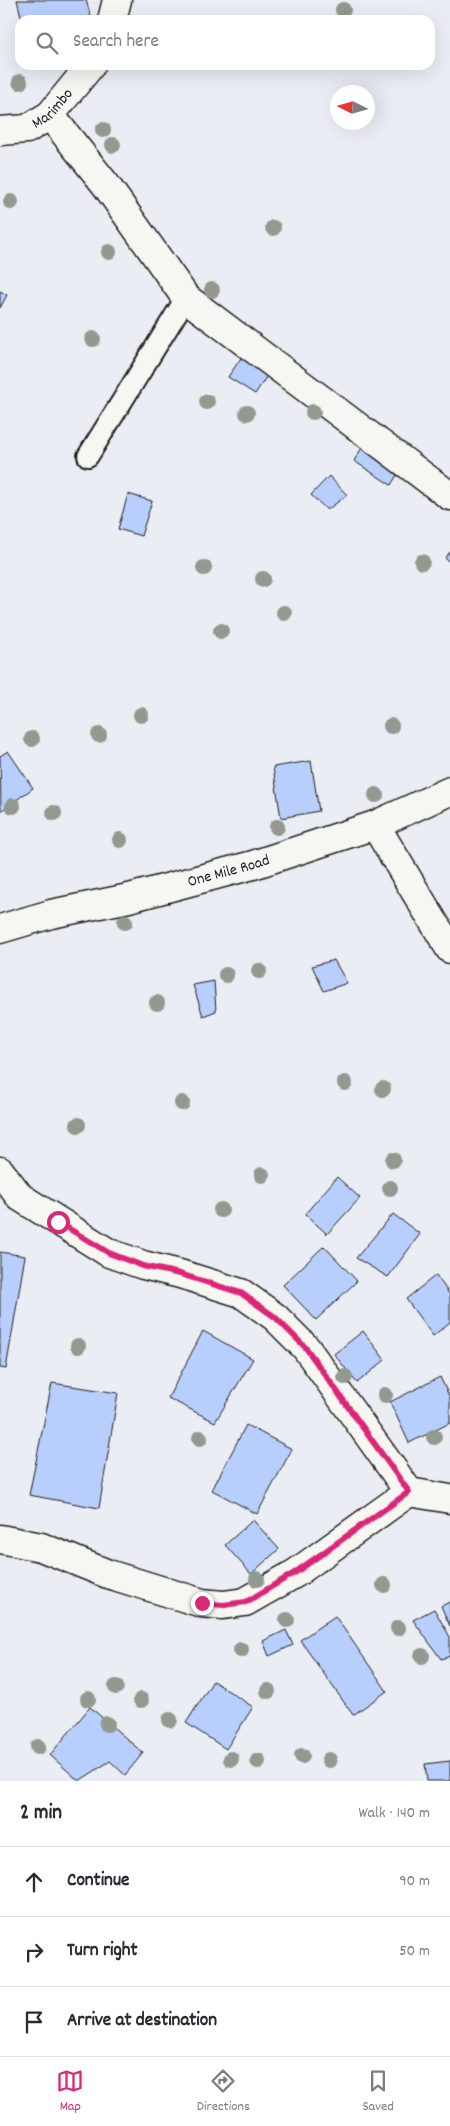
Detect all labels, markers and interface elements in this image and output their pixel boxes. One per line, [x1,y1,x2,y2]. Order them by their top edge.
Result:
search box [15,15,435,70]
icon: search [33,29,61,57]
text: Search here [73,29,159,56]
street label: Marimbo [27,83,79,135]
north arrow [330,85,375,130]
street label: One Mile Road [185,849,273,893]
route start [47,1211,70,1234]
route end [191,1592,214,1615]
text: 2 min [20,1799,62,1829]
text: Walk · 140 m [358,1802,430,1825]
icon: ahead [20,1868,48,1896]
text: Continue [67,1868,129,1895]
text: 90 m [399,1870,430,1893]
icon: right [20,1938,48,1966]
text: Turn right [67,1938,138,1965]
text: 50 m [399,1940,430,1963]
icon: arrive [20,2008,48,2036]
text: Arrive at destination [67,2008,217,2035]
tab: Map [56,2067,84,2117]
tab: Directions [197,2067,250,2117]
tab: Saved [362,2067,394,2117]

